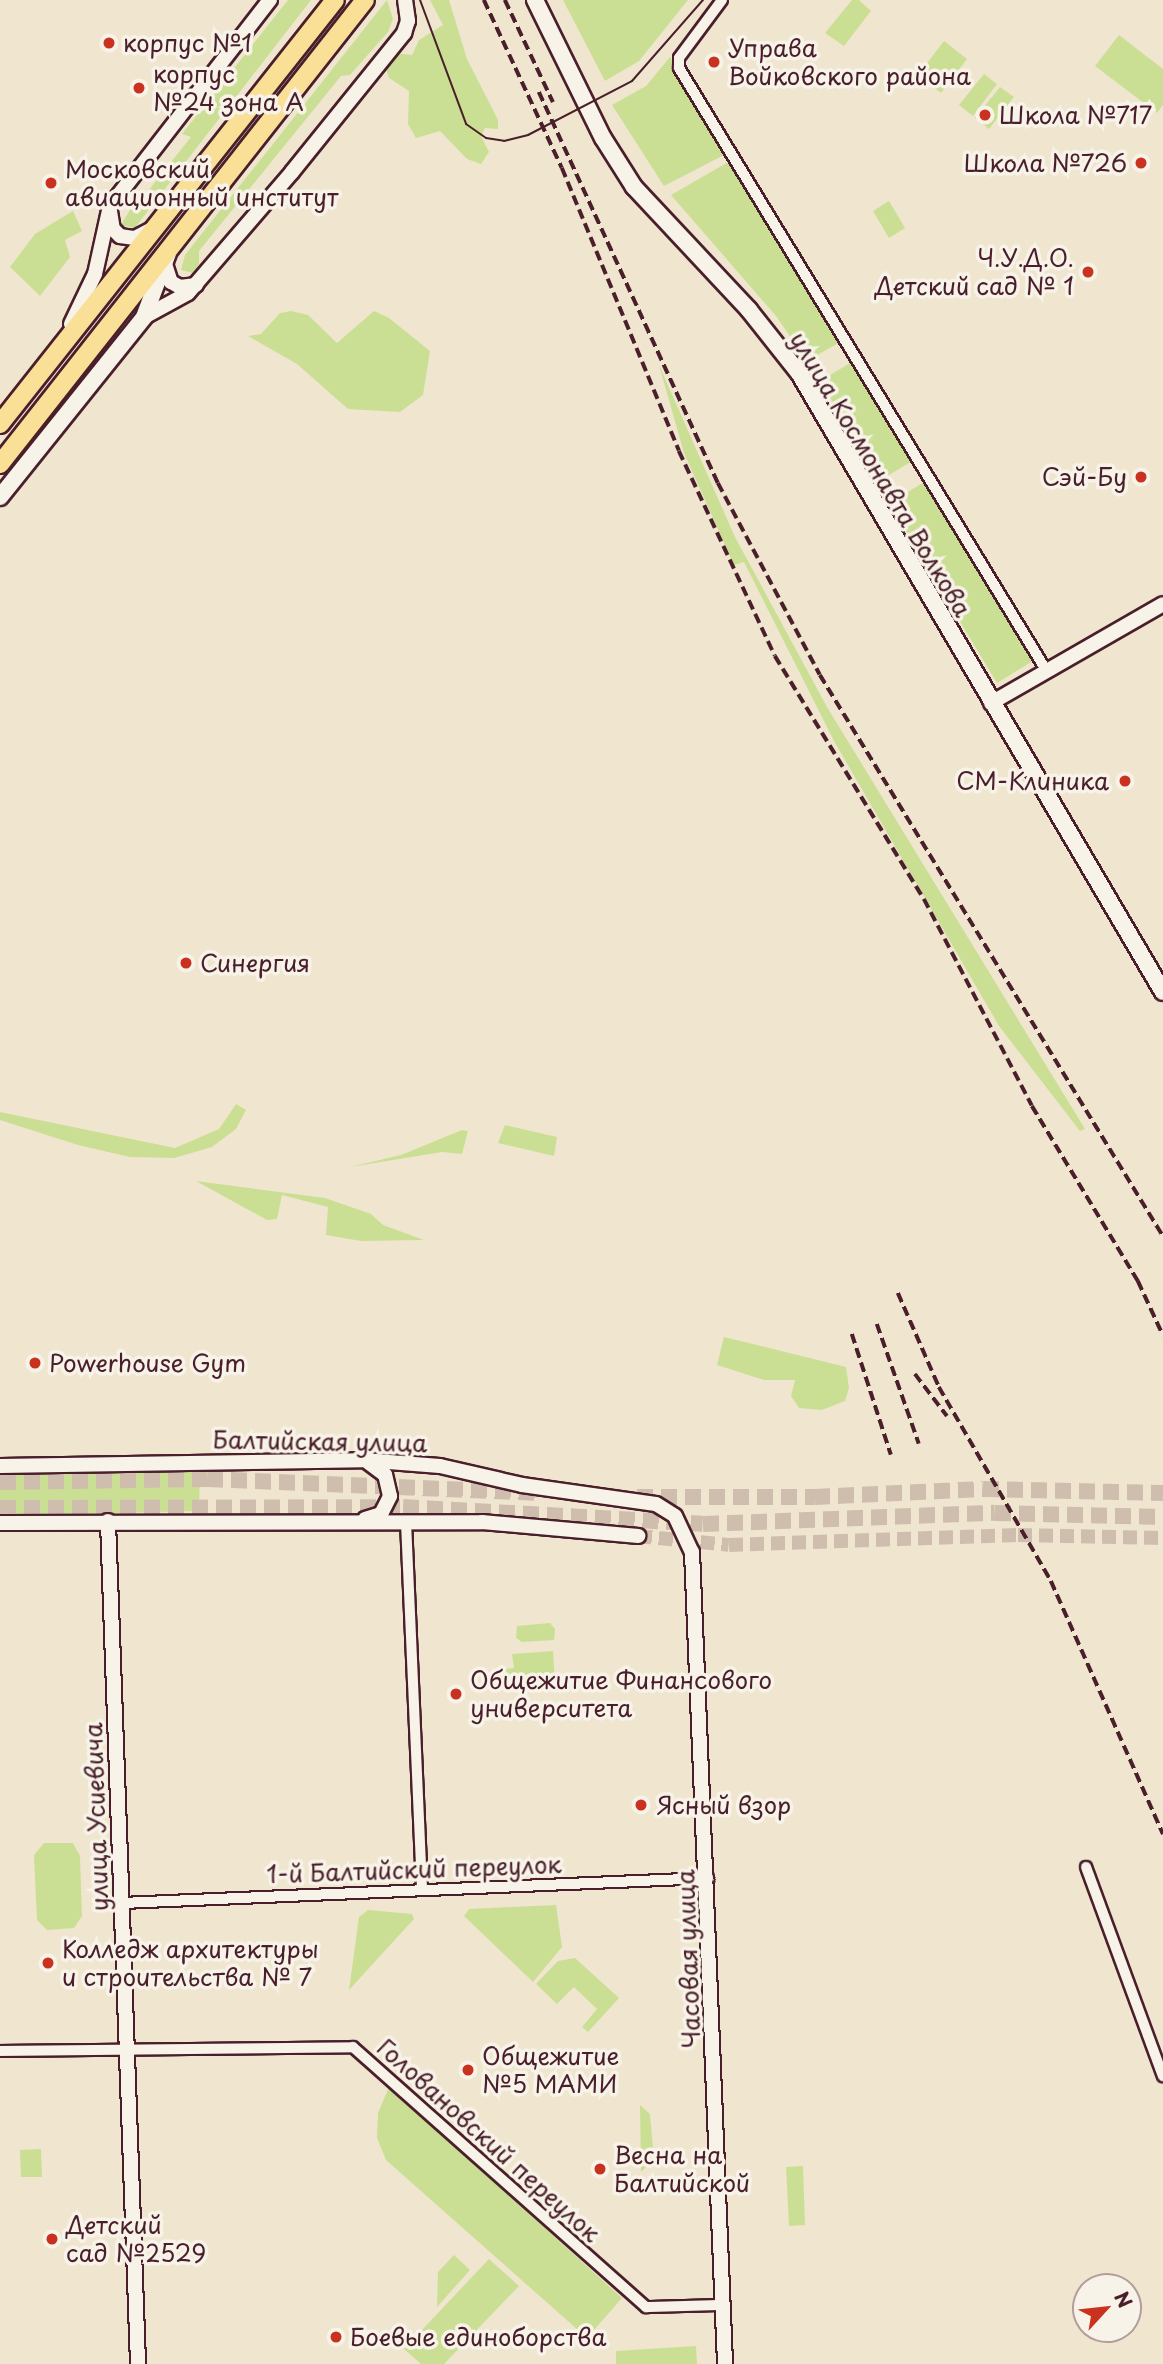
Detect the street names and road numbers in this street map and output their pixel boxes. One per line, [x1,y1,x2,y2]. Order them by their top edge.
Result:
street label: улица Космонавта Волкова [784,326,978,622]
street label: Балтийская улица [212,1425,428,1457]
street label: улица Усиевича [78,1721,114,1913]
street label: 1-й Балтийский переулок [266,1849,562,1889]
street label: Часовая улица [670,1869,706,2049]
street label: Головановский переулок [372,2032,606,2248]

